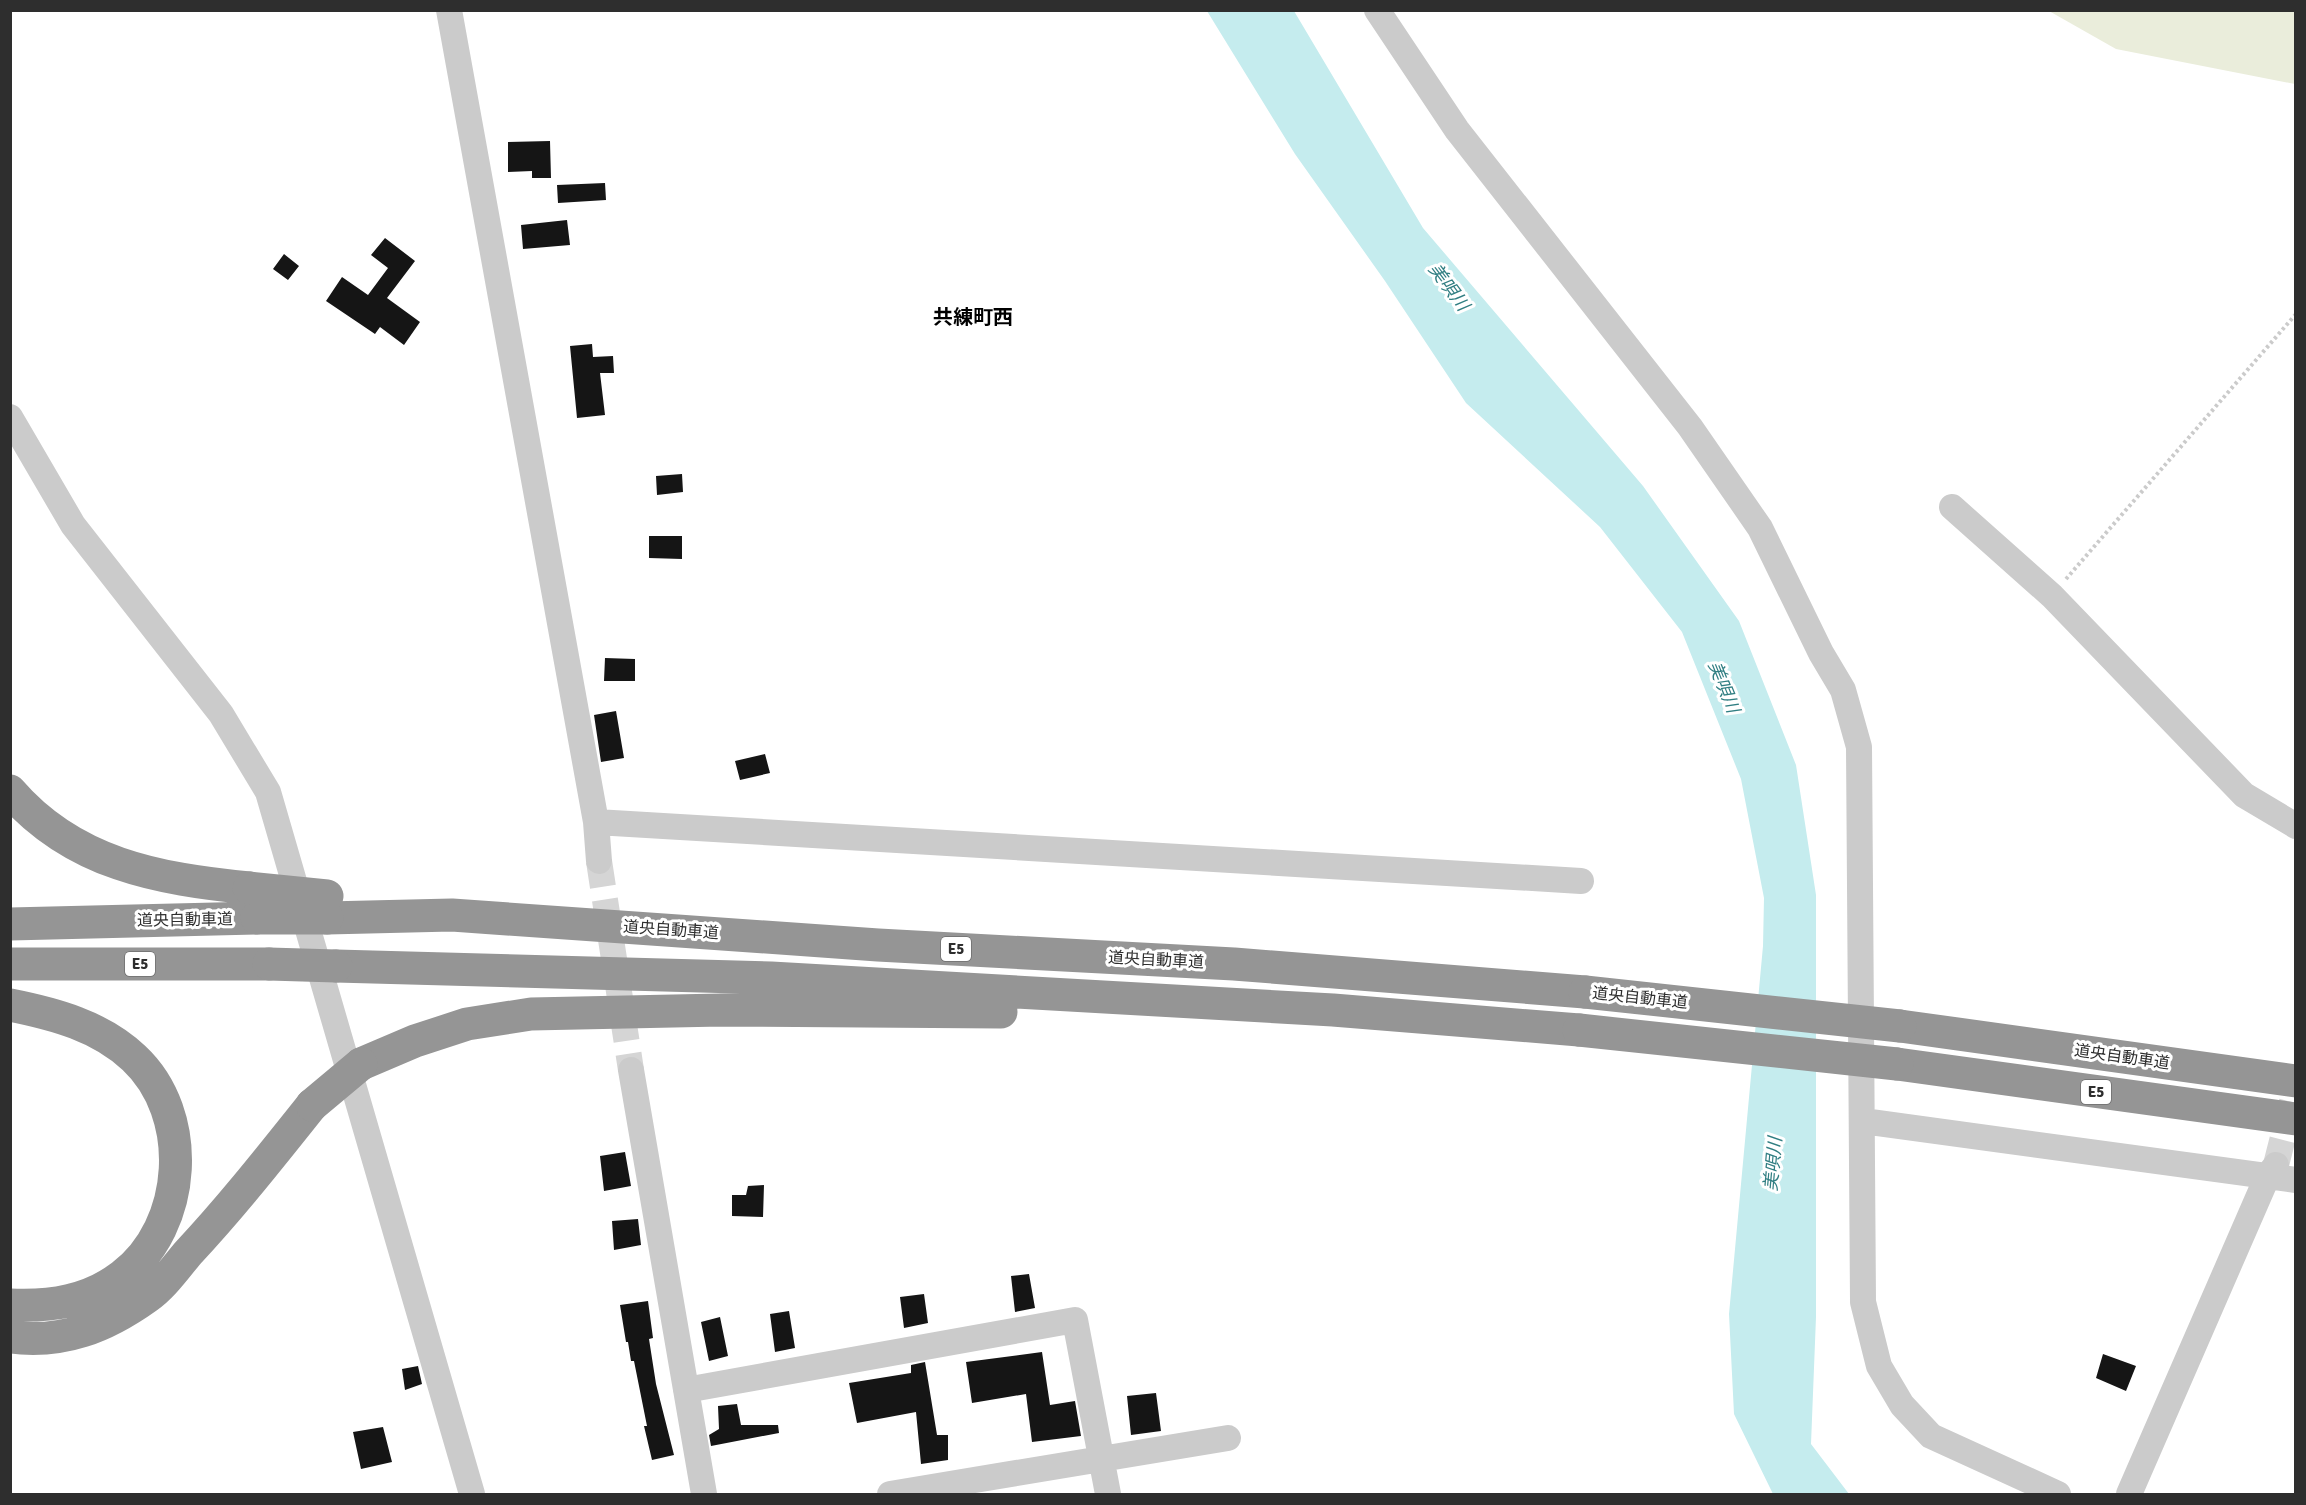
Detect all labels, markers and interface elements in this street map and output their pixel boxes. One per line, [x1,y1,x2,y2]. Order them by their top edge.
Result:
water label: 美唄川 [1424,259,1475,317]
district label: 共練町西 [933,305,1013,330]
water label: 美唄川 [1704,658,1745,718]
street label: 道央自動車道 [137,909,233,931]
street label: 道央自動車道 [622,917,720,943]
road number: E5 [941,937,971,961]
street label: 道央自動車道 [1108,948,1204,972]
road number: E5 [125,952,155,976]
street label: 道央自動車道 [1591,983,1689,1013]
street label: 道央自動車道 [2073,1040,2171,1074]
road number: E5 [2081,1080,2111,1104]
water label: 美唄川 [1760,1134,1786,1192]

